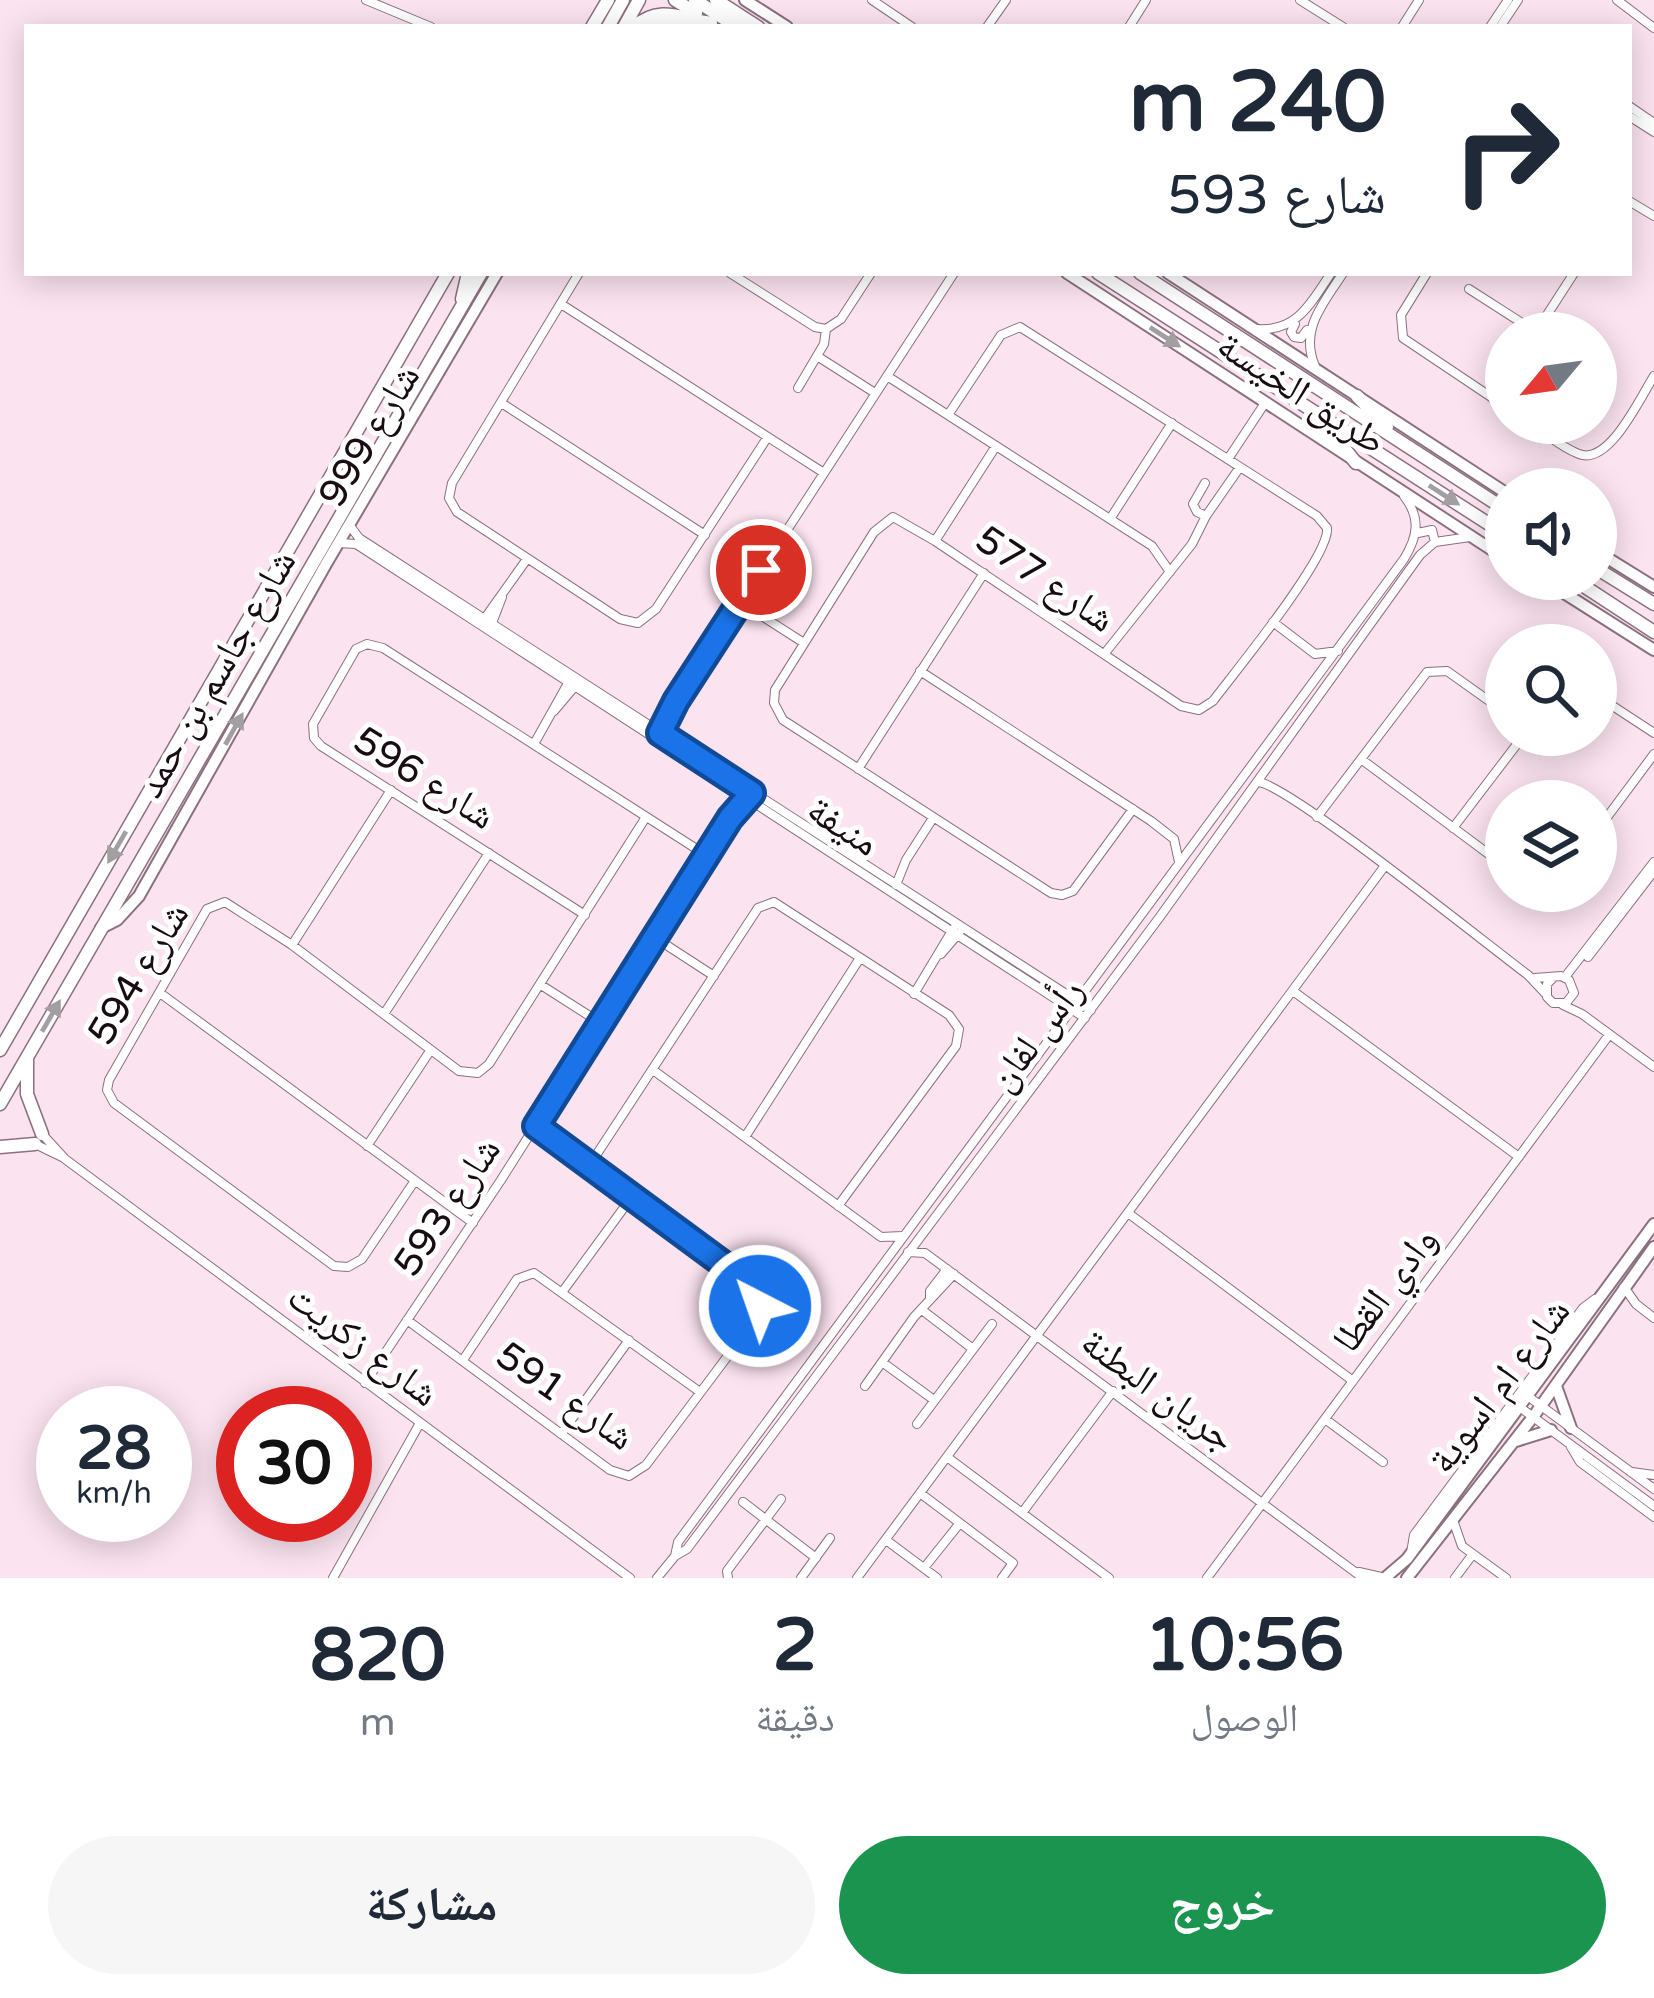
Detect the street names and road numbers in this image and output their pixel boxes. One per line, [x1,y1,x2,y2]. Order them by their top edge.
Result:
street label: طريق الخيسة [1208,322,1394,465]
street label: شارع 999 [309,356,430,515]
street label: شارع 577 [967,516,1124,643]
street label: شارع جاسم بن حمد [126,541,307,807]
street label: شارع 596 [345,717,504,840]
street label: منيفة [799,786,888,867]
street label: شارع 594 [78,894,199,1053]
street label: رأس لفان [978,969,1094,1101]
street label: شارع 593 [384,1128,511,1285]
street label: وادي القطا [1323,1218,1453,1366]
street label: شارع زكريت [278,1273,448,1417]
street label: شارع ام اسوية [1418,1289,1582,1484]
street label: جريان البطنة [1072,1319,1244,1462]
street label: شارع 591 [487,1332,643,1461]

